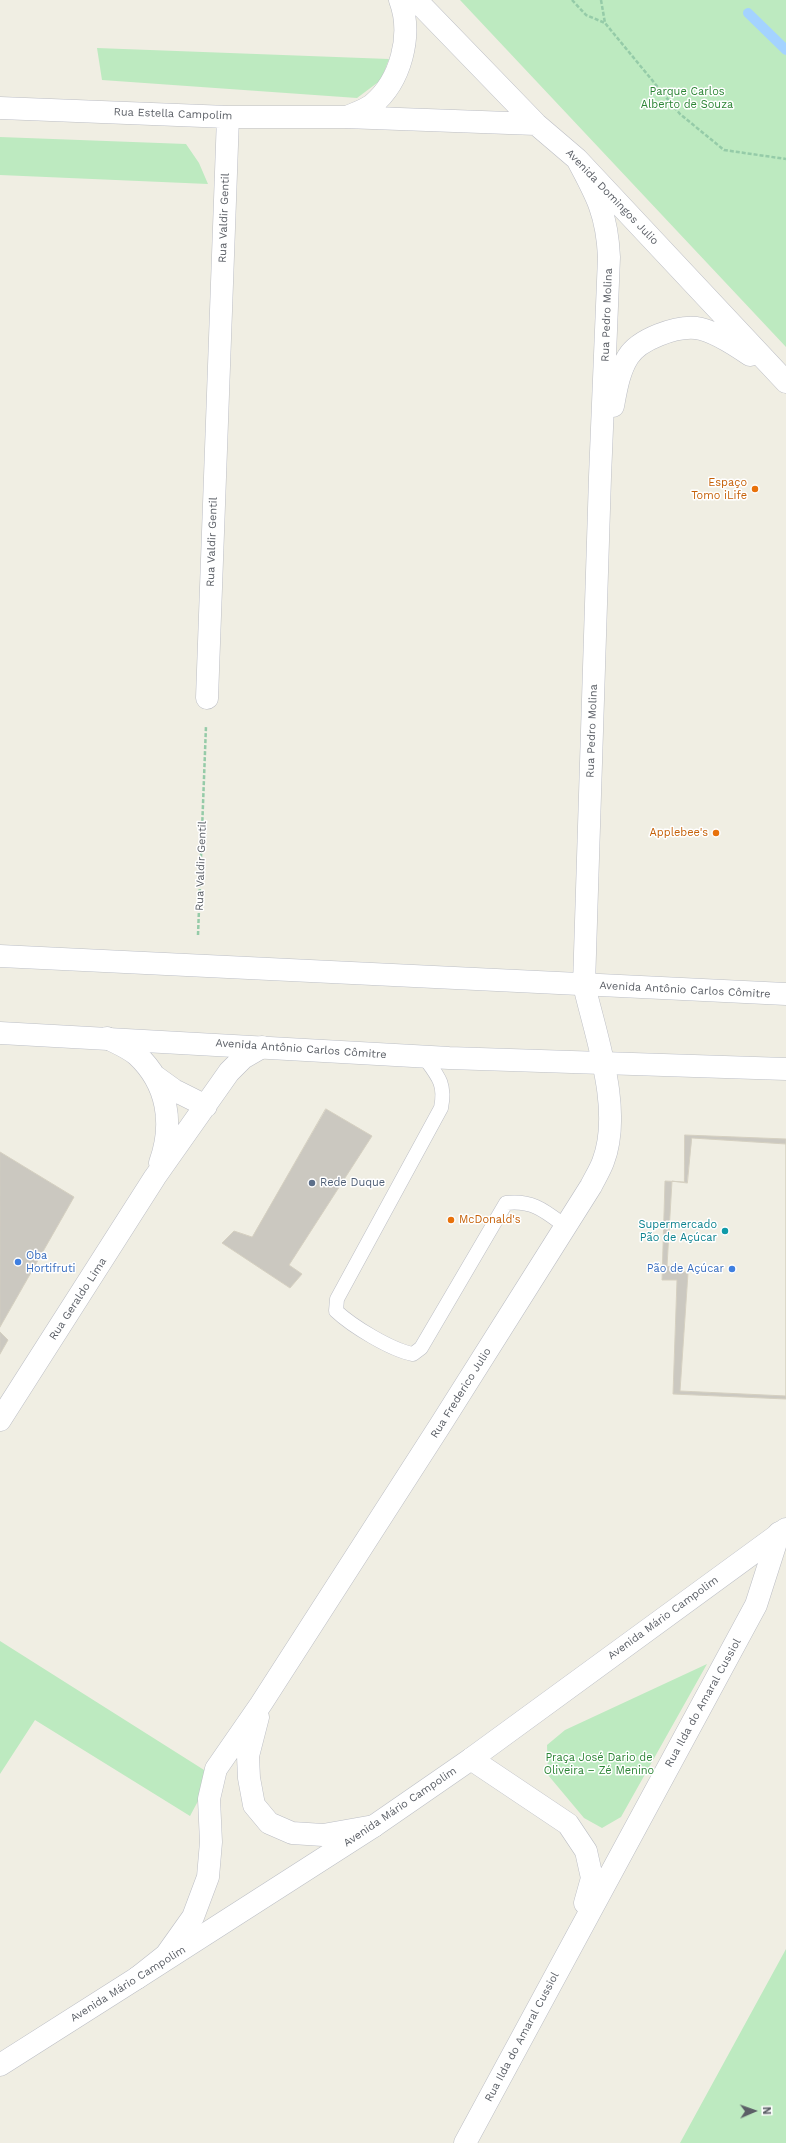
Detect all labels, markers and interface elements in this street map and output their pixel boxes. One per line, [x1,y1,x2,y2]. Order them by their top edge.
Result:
park label: Parque Carlos Alberto de Souza [641,85,733,111]
street label: Rua Estella Campolim [113,105,233,123]
street label: Avenida Domingos Julio [563,146,661,248]
street label: Rua Valdir Gentil [216,173,232,263]
street label: Rua Pedro Molina [599,268,615,362]
place label: Espaço Tomo iLife [691,476,747,502]
marker: Espaço Tomo iLife [750,484,760,494]
street label: Rua Valdir Gentil [204,497,220,587]
street label: Rua Pedro Molina [584,684,600,778]
street label: Rua Valdir Gentil [193,821,209,911]
place label: Applebee's [650,826,708,840]
marker: Applebee's [711,828,721,838]
street label: Avenida Antônio Carlos Cômitre [599,979,771,1001]
street label: Avenida Antônio Carlos Cômitre [215,1036,387,1062]
place label: Rede Duque [320,1176,385,1190]
marker: Rede Duque [307,1178,317,1188]
place label: McDonald's [459,1213,521,1227]
marker: McDonald's [446,1215,456,1225]
place label: Supermercado Pão de Açúcar [638,1218,717,1244]
marker: Supermercado Pão de Açúcar [720,1226,730,1236]
place label: Oba Hortifruti [26,1249,75,1275]
street label: Rua Geraldo Lima [46,1255,110,1343]
marker: Oba Hortifruti [13,1257,23,1267]
place label: Pão de Açúcar [647,1262,724,1276]
marker: Pão de Açúcar [727,1264,737,1274]
street label: Rua Frederico Julio [428,1345,494,1441]
street label: Avenida Mário Campolim [605,1573,721,1663]
street label: Rua Ilda do Amaral Cussiol [662,1636,744,1770]
park label: Praça José Dario de Oliveira – Zé Menino [544,1751,654,1777]
street label: Avenida Mário Campolim [341,1764,459,1850]
street label: Avenida Mário Campolim [68,1943,188,2025]
street label: Rua Ilda do Amaral Cussiol [482,1970,562,2104]
north arrow [734,2091,774,2131]
text: N [760,2106,773,2115]

